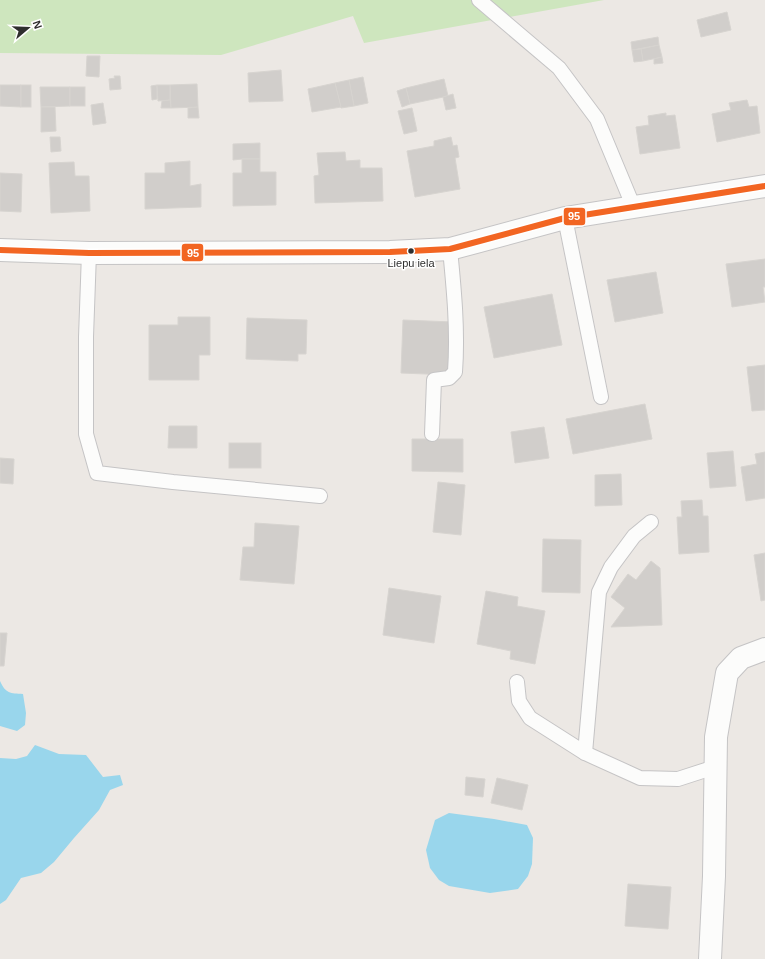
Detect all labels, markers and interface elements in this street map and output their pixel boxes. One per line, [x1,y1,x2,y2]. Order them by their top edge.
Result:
north arrow [8,8,48,48]
text: N [30,19,44,31]
line badge: 95 [563,207,586,226]
text: 95 [568,210,580,222]
line badge: 95 [181,243,204,262]
marker: Liepu iela [406,246,416,256]
text: 95 [187,247,199,259]
place label: Liepu iela [387,257,435,269]

